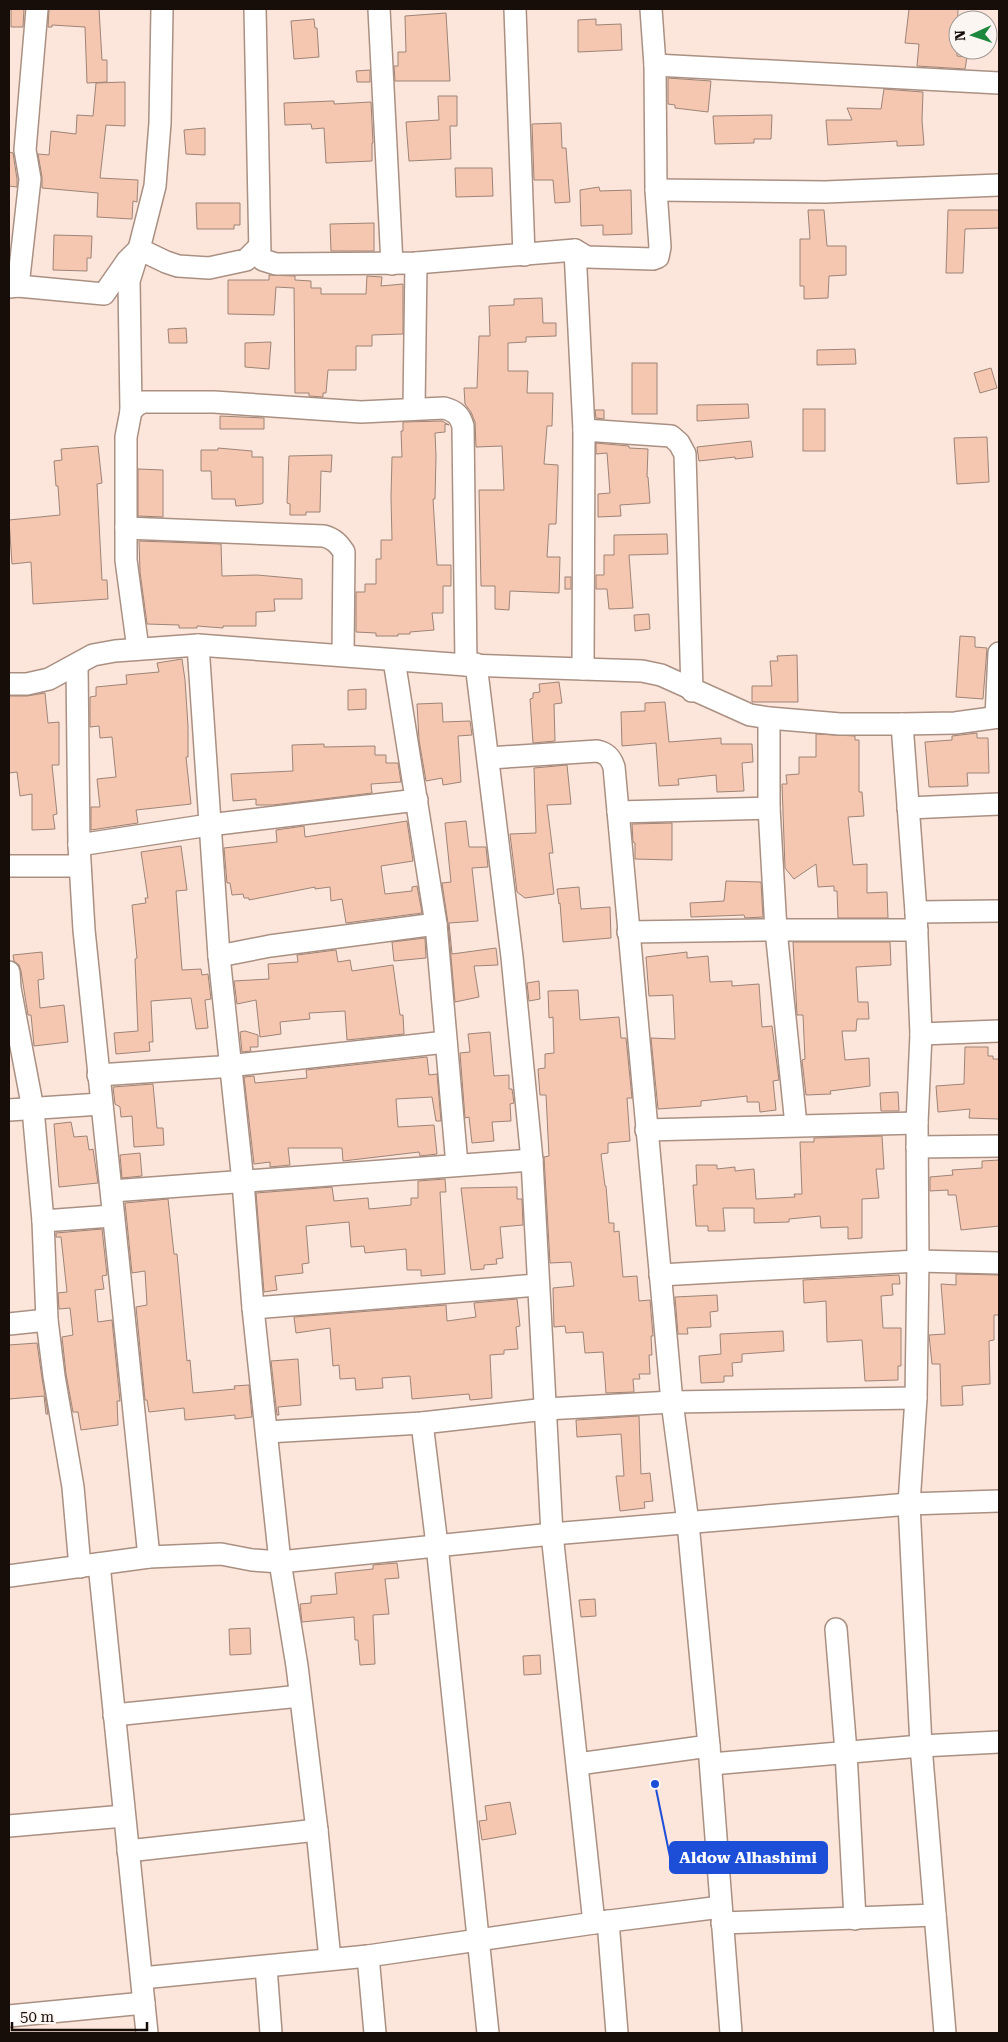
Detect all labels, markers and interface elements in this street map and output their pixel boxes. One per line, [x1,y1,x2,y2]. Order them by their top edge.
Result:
north arrow [948,10,998,60]
text: N [952,30,968,41]
callout: Aldow Alhashimi [670,1842,827,1873]
text: Aldow Alhashimi [679,1848,817,1867]
scale bar [12,2000,148,2032]
text: 50 m [20,2008,55,2026]

